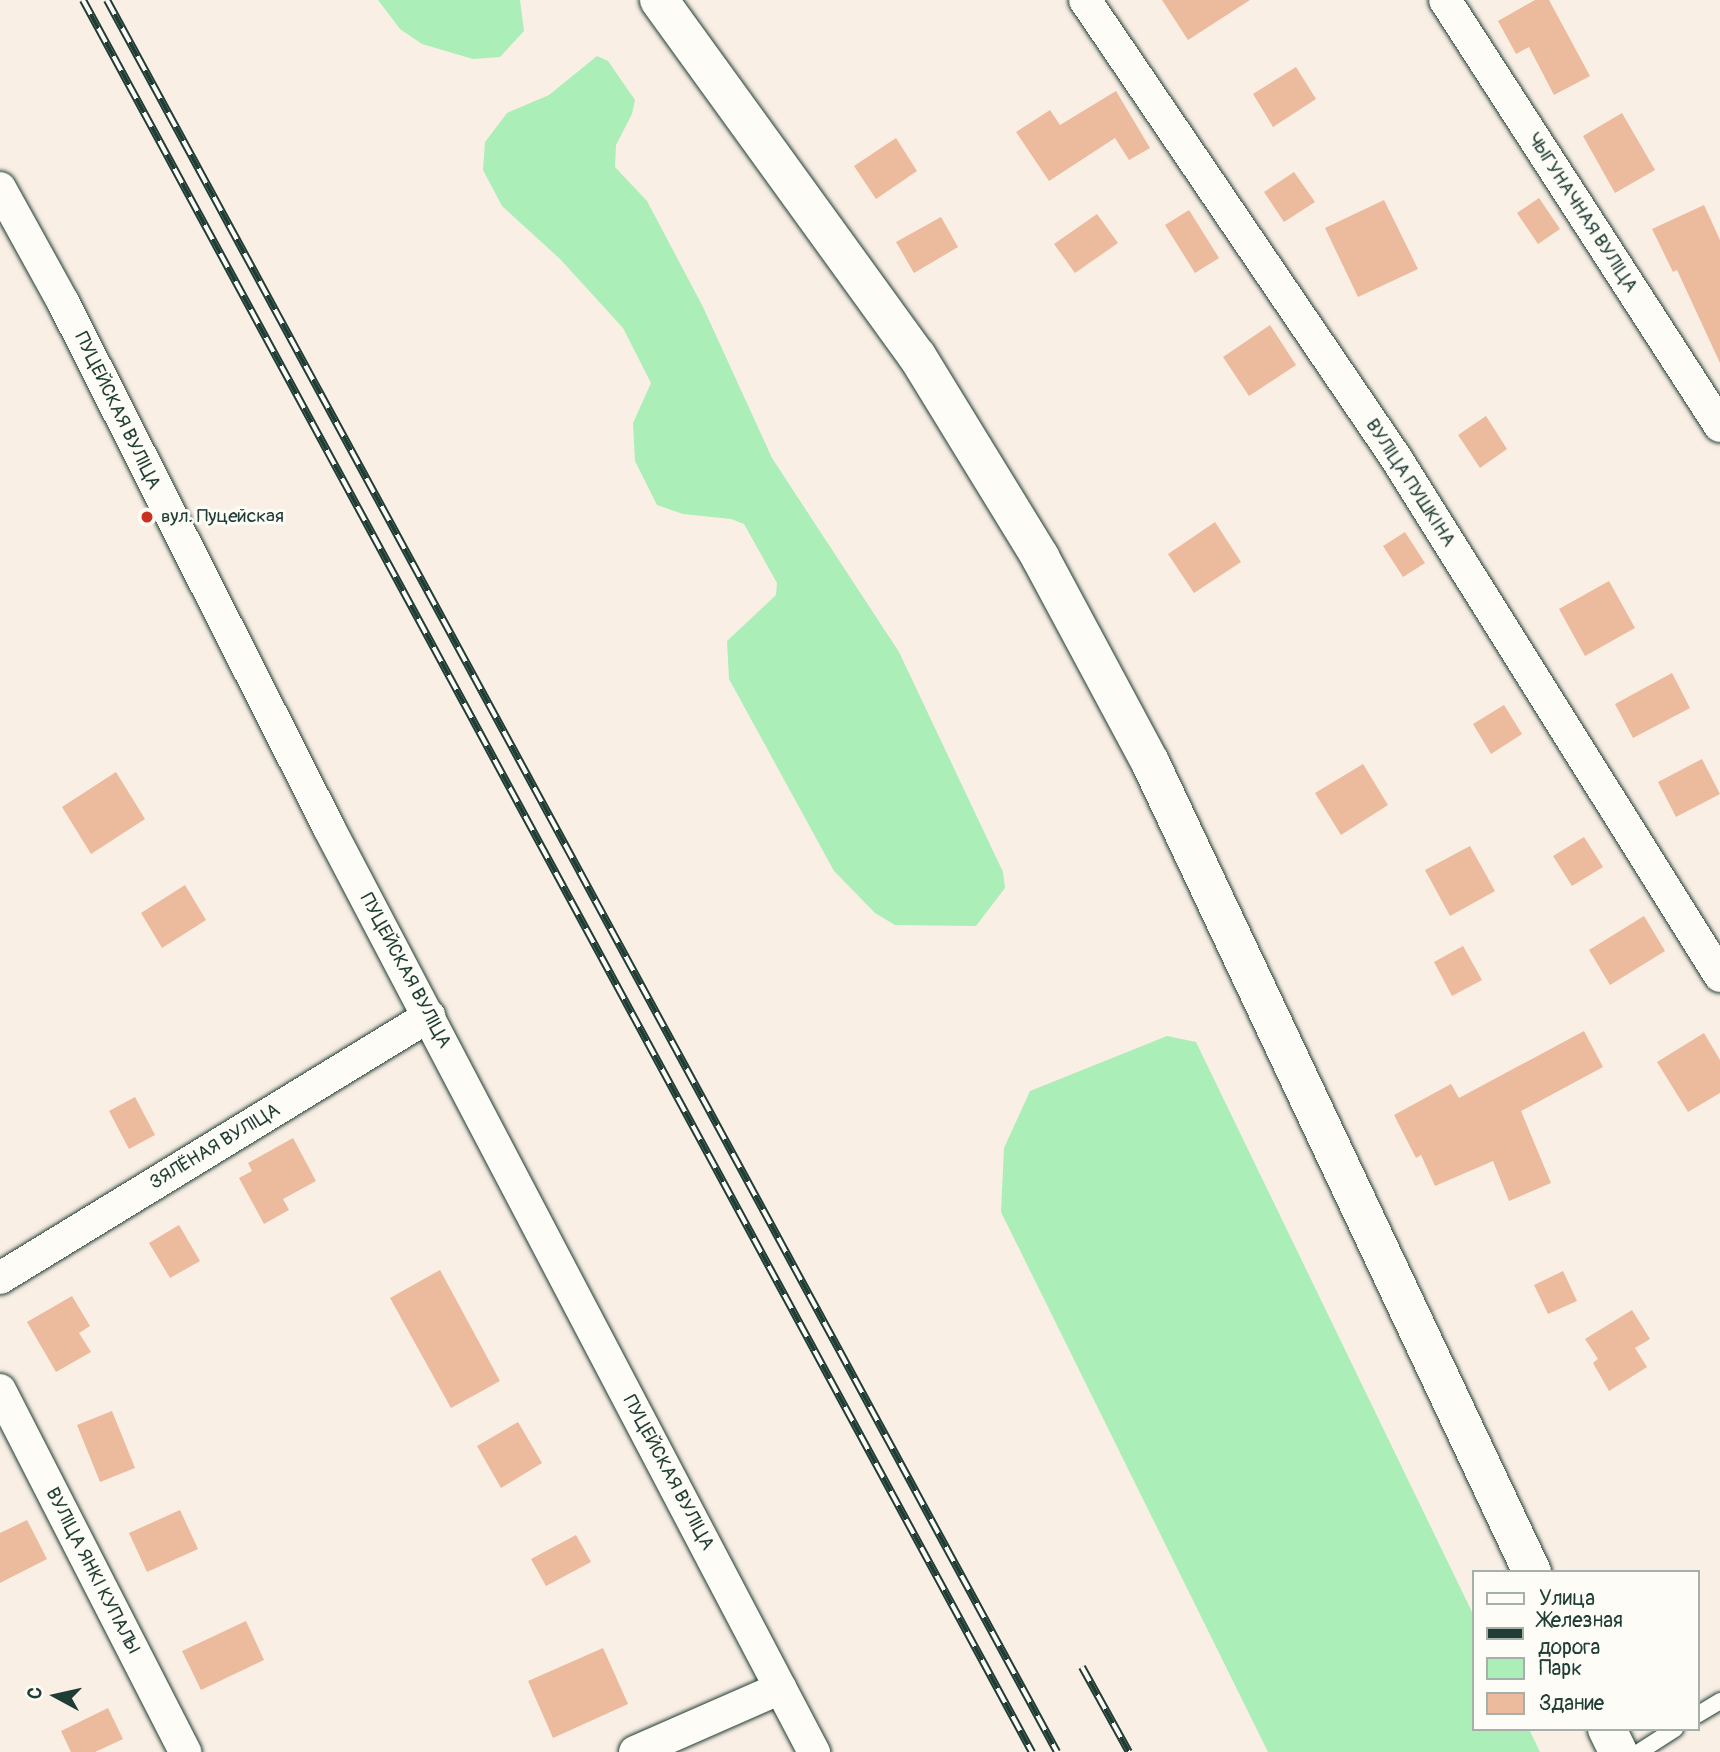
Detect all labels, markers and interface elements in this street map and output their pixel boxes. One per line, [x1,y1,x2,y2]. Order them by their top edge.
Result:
street label: ЧЫГУНАЧНАЯ ВУЛІЦА [1522,129,1642,297]
street label: ПУЦЕЙСКАЯ ВУЛІЦА [69,329,165,493]
street label: ВУЛІЦА ПУШКІНА [1360,415,1460,551]
place label: вул. Пуцейская [161,506,284,528]
marker: вул. Пуцейская [139,509,155,525]
street label: ПУЦЕЙСКАЯ ВУЛІЦА [354,890,456,1052]
street label: ЗЯЛЁНАЯ ВУЛІЦА [146,1099,284,1195]
street label: ПУЦЕЙСКАЯ ВУЛІЦА [617,1392,719,1554]
street label: ВУЛІЦА ЯНКІ КУПАЛЫ [40,1484,144,1658]
legend [1472,1570,1699,1731]
text: Улица [1539,1585,1595,1612]
text: Железная дорога [1538,1607,1623,1661]
text: Парк [1539,1655,1582,1682]
north arrow [21,1661,91,1731]
text: С [23,1686,48,1701]
text: Здание [1539,1690,1604,1717]

